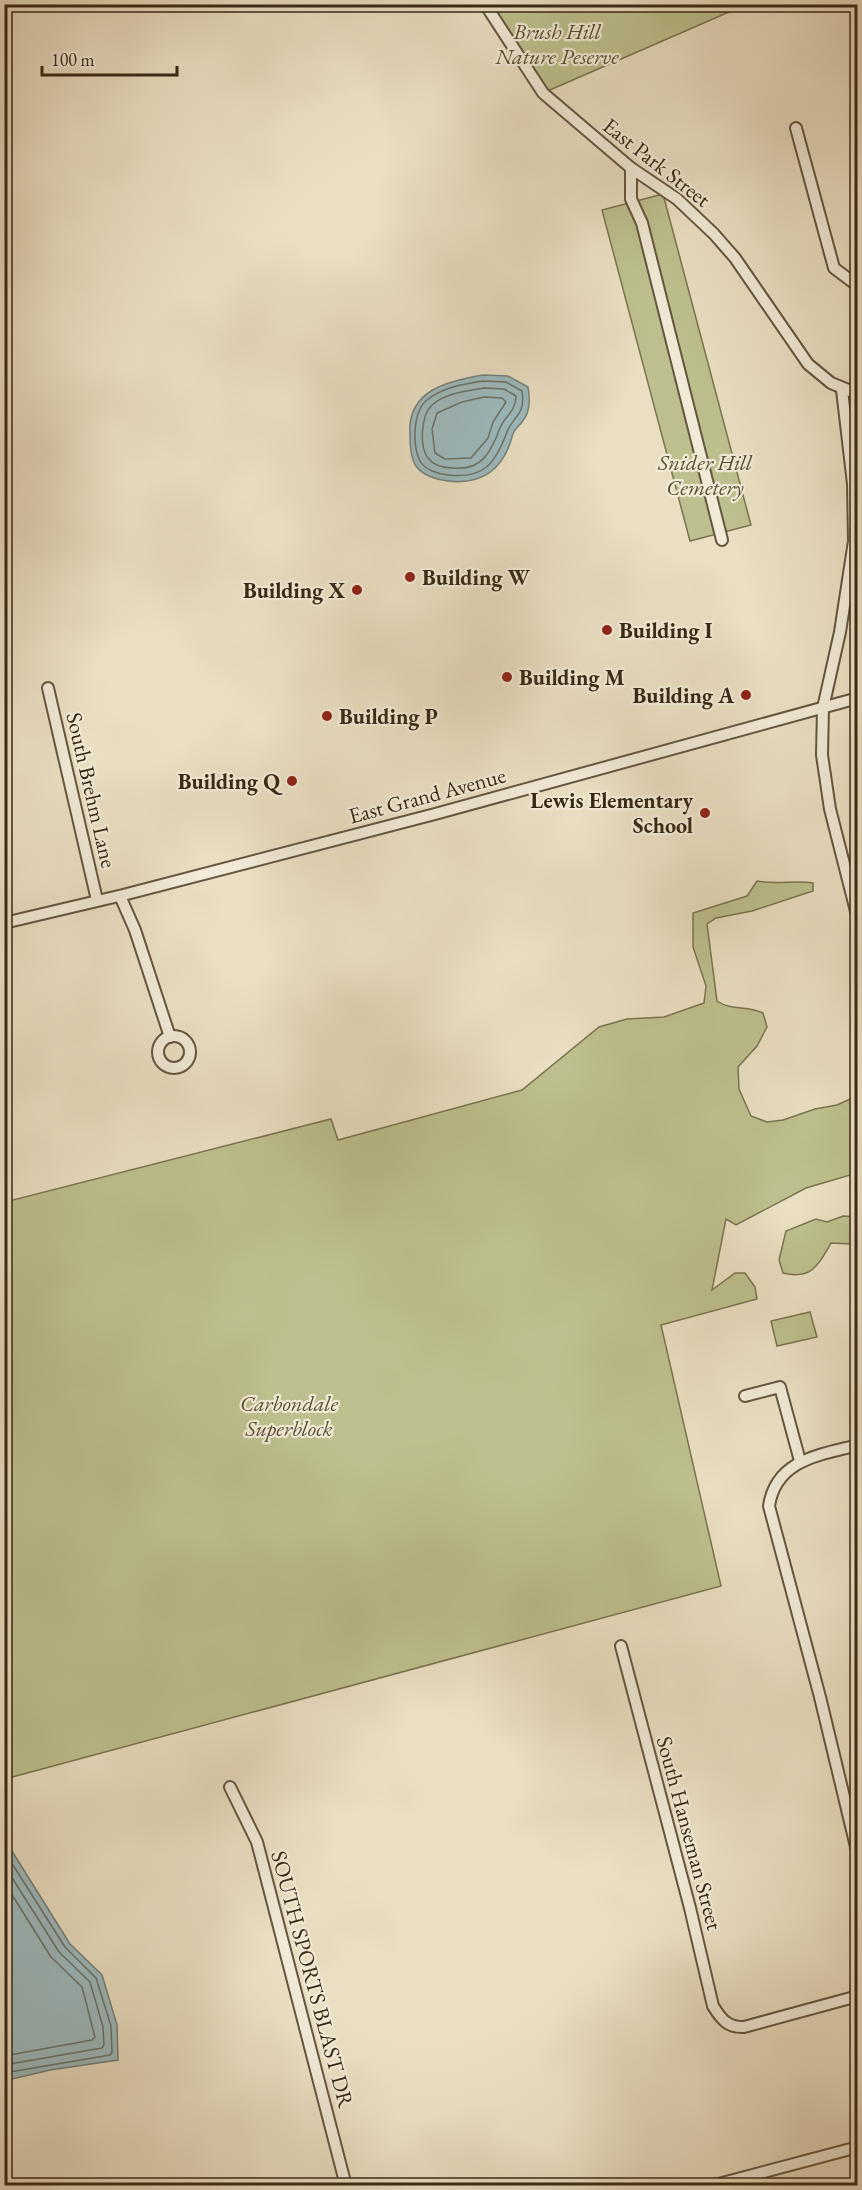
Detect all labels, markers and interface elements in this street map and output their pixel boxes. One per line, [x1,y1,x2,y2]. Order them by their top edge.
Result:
park label: Brush Hill Nature Peserve [494,17,619,71]
scale bar [42,39,177,77]
text: 100 m [51,48,95,71]
street label: East Park Street [597,111,717,214]
park label: Snider Hill Cemetery [657,448,753,502]
place label: Building W [422,563,531,592]
marker: Building W [403,570,417,584]
place label: Building X [243,576,345,605]
marker: Building X [350,583,364,597]
place label: Building I [619,616,713,645]
marker: Building I [600,623,614,637]
place label: Building M [519,663,625,692]
marker: Building M [500,670,514,684]
place label: Building A [633,681,734,710]
marker: Building A [739,688,753,702]
place label: Building P [339,702,438,731]
street label: South Brehm Lane [60,709,124,871]
marker: Building P [320,709,334,723]
street label: East Grand Avenue [345,760,509,830]
place label: Building Q [178,767,283,796]
marker: Building Q [285,774,299,788]
place label: Lewis Elementary School [530,786,693,840]
marker: Lewis Elementary School [698,806,712,820]
park label: Carbondale Superblock [240,1389,338,1443]
street label: South Hanseman Street [650,1733,729,1933]
street label: SOUTH SPORTS BLAST DR [264,1847,361,2111]

